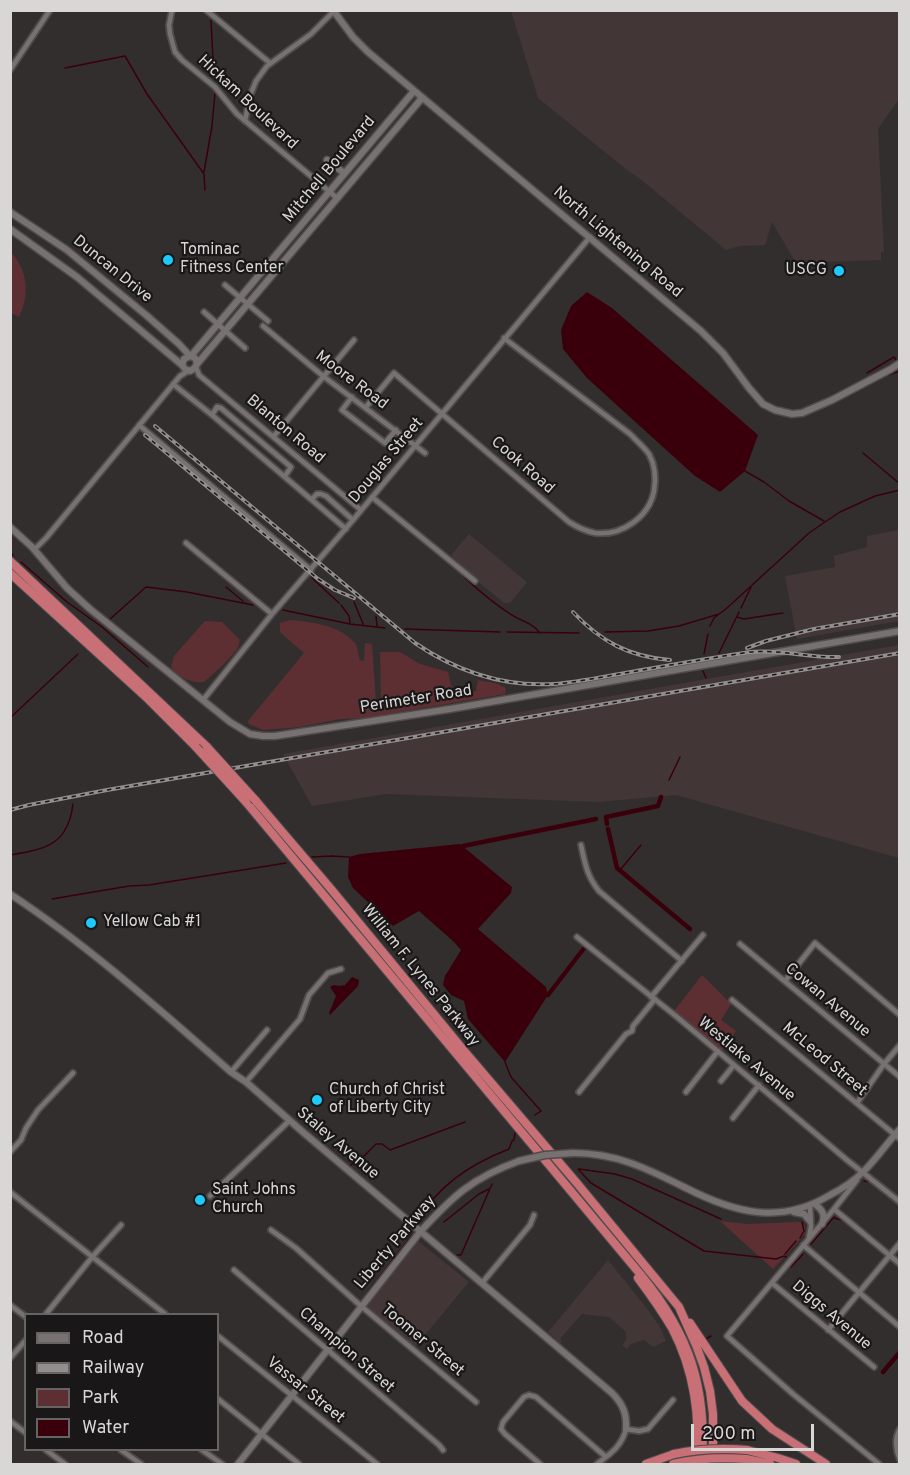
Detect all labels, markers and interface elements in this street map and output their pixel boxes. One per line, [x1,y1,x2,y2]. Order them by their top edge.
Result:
street label: Hickam Boulevard [193,52,301,154]
street label: Mitchell Boulevard [280,113,380,227]
street label: North Lightening Road [548,183,686,303]
street label: Duncan Drive [68,232,156,308]
place label: Tominac Fitness Center [180,241,284,279]
marker: Tominac Fitness Center [161,253,175,267]
place label: USCG [785,261,827,281]
marker: USCG [832,264,846,278]
street label: Moore Road [311,347,391,415]
street label: Blanton Road [242,392,328,468]
street label: Douglas Street [346,414,428,508]
street label: Cook Road [486,433,558,499]
street label: Perimeter Road [359,682,473,718]
street label: William F. Lynes Parkway [357,901,483,1051]
place label: Yellow Cab #1 [103,913,201,933]
marker: Yellow Cab #1 [84,916,98,930]
street label: Cowan Avenue [780,960,874,1042]
street label: Westlake Avenue [693,1014,799,1106]
street label: McLeod Street [778,1019,870,1101]
place label: Church of Christ of Liberty City [329,1081,445,1119]
marker: Church of Christ of Liberty City [310,1093,324,1107]
street label: Staley Avenue [292,1104,382,1184]
place label: Saint Johns Church [212,1181,296,1219]
street label: Liberty Parkway [351,1192,441,1294]
marker: Saint Johns Church [193,1193,207,1207]
street label: Diggs Avenue [787,1277,875,1355]
street label: Toomer Street [377,1301,467,1381]
street label: Champion Street [294,1304,398,1398]
legend [24,1313,219,1451]
text: Road [82,1327,124,1350]
street label: Vassar Street [262,1354,348,1428]
text: Railway [82,1357,144,1380]
text: Park [82,1387,119,1410]
scale bar [694,1412,817,1450]
text: Water [82,1417,129,1440]
text: 200 m [702,1423,755,1446]

